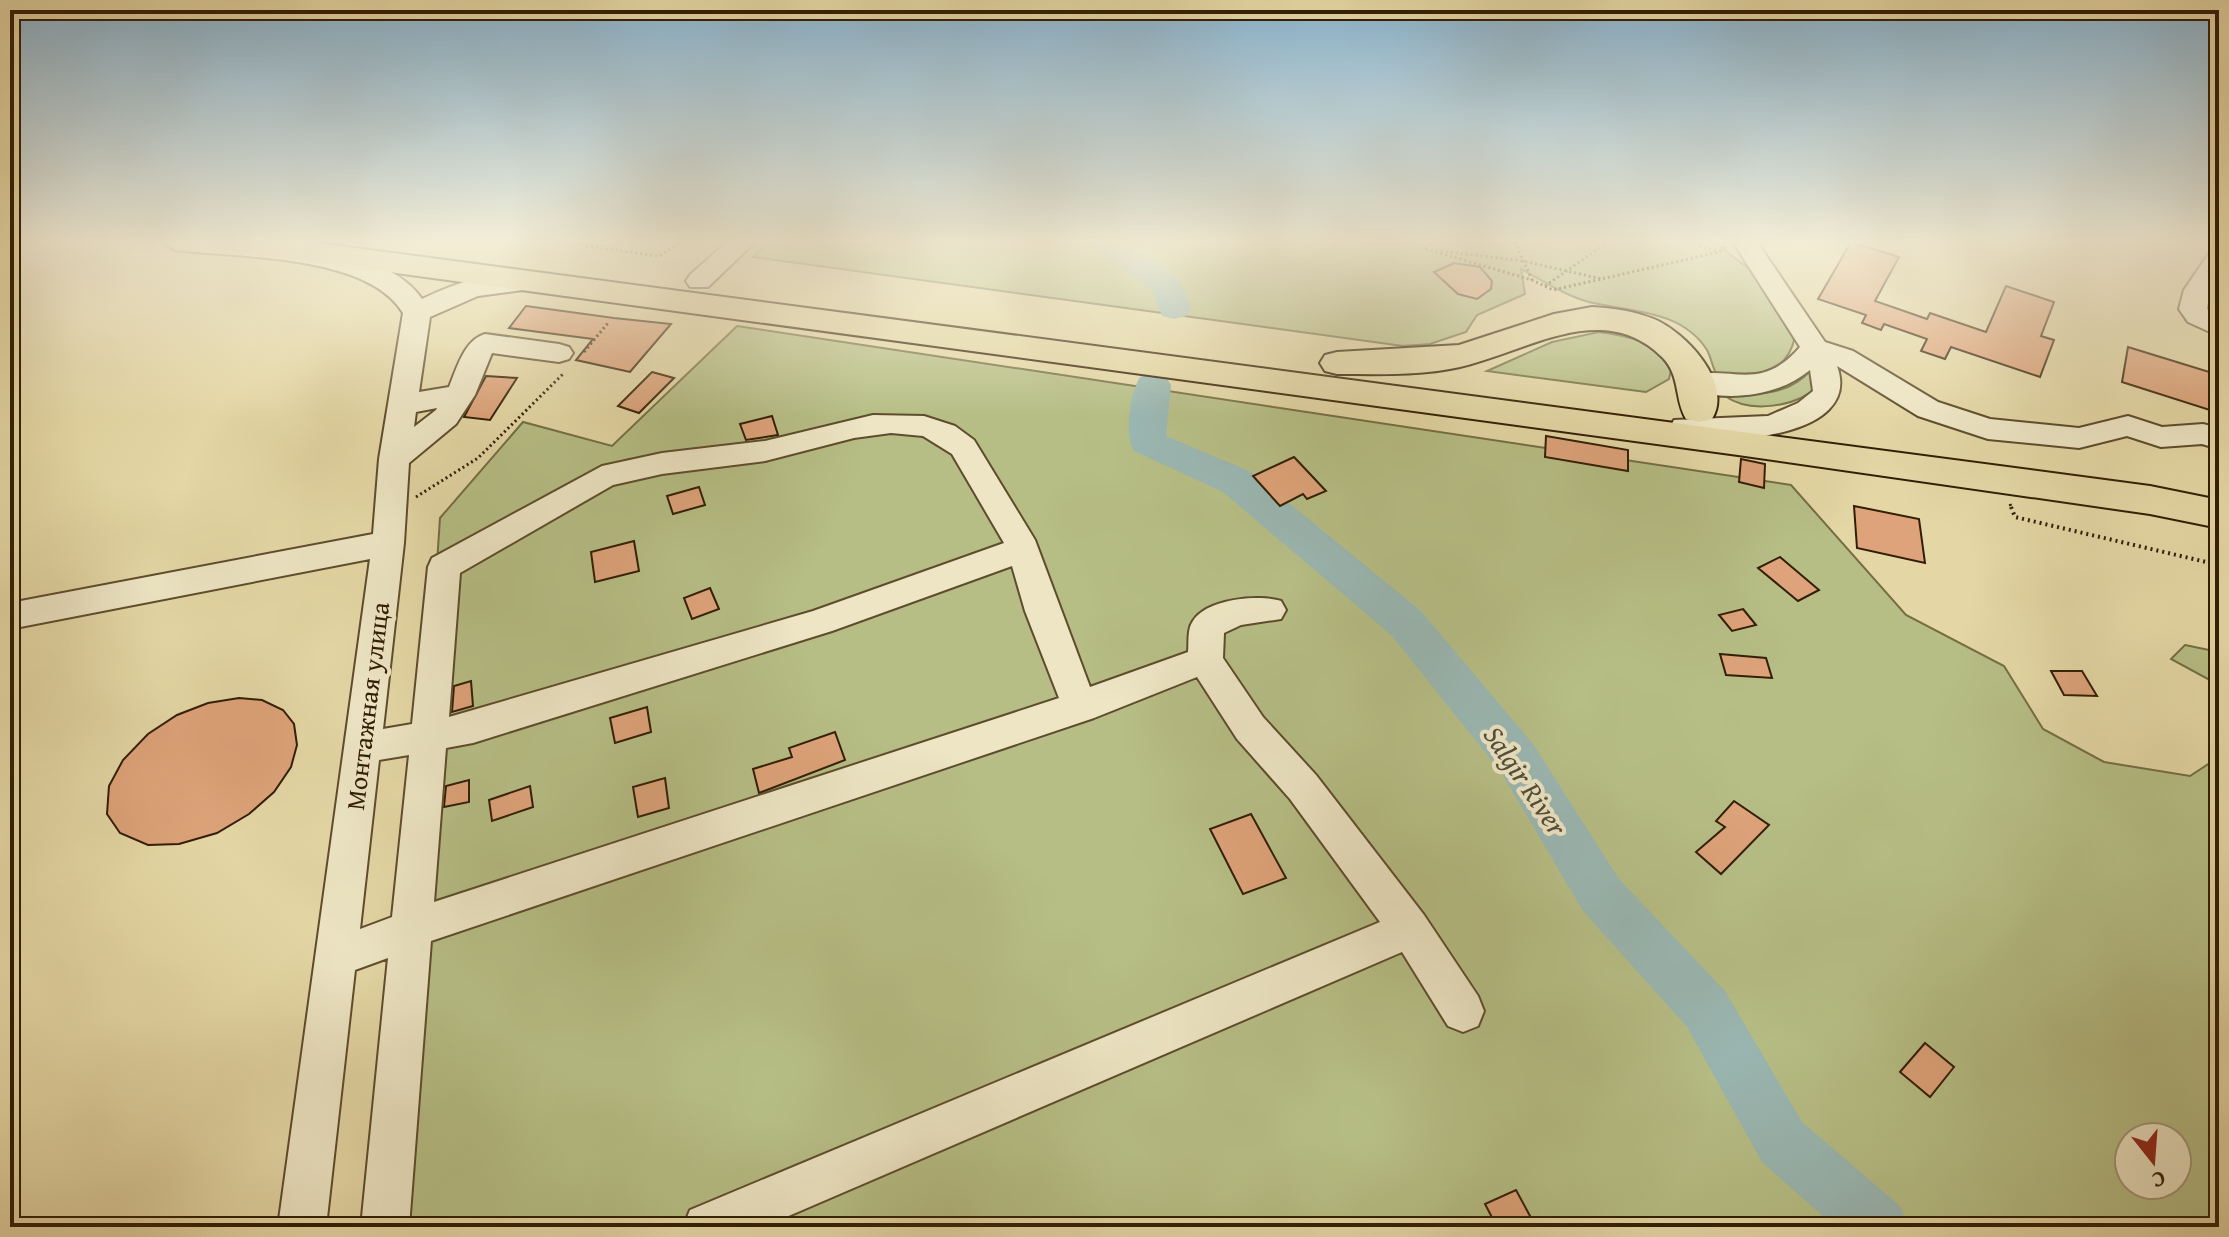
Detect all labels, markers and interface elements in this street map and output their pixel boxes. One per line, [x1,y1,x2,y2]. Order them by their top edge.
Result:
street label: Монтажная улица [335,599,399,812]
water label: Salgir River [1474,717,1579,844]
north arrow [2113,1121,2193,1201]
text: С [2148,1163,2169,1197]

